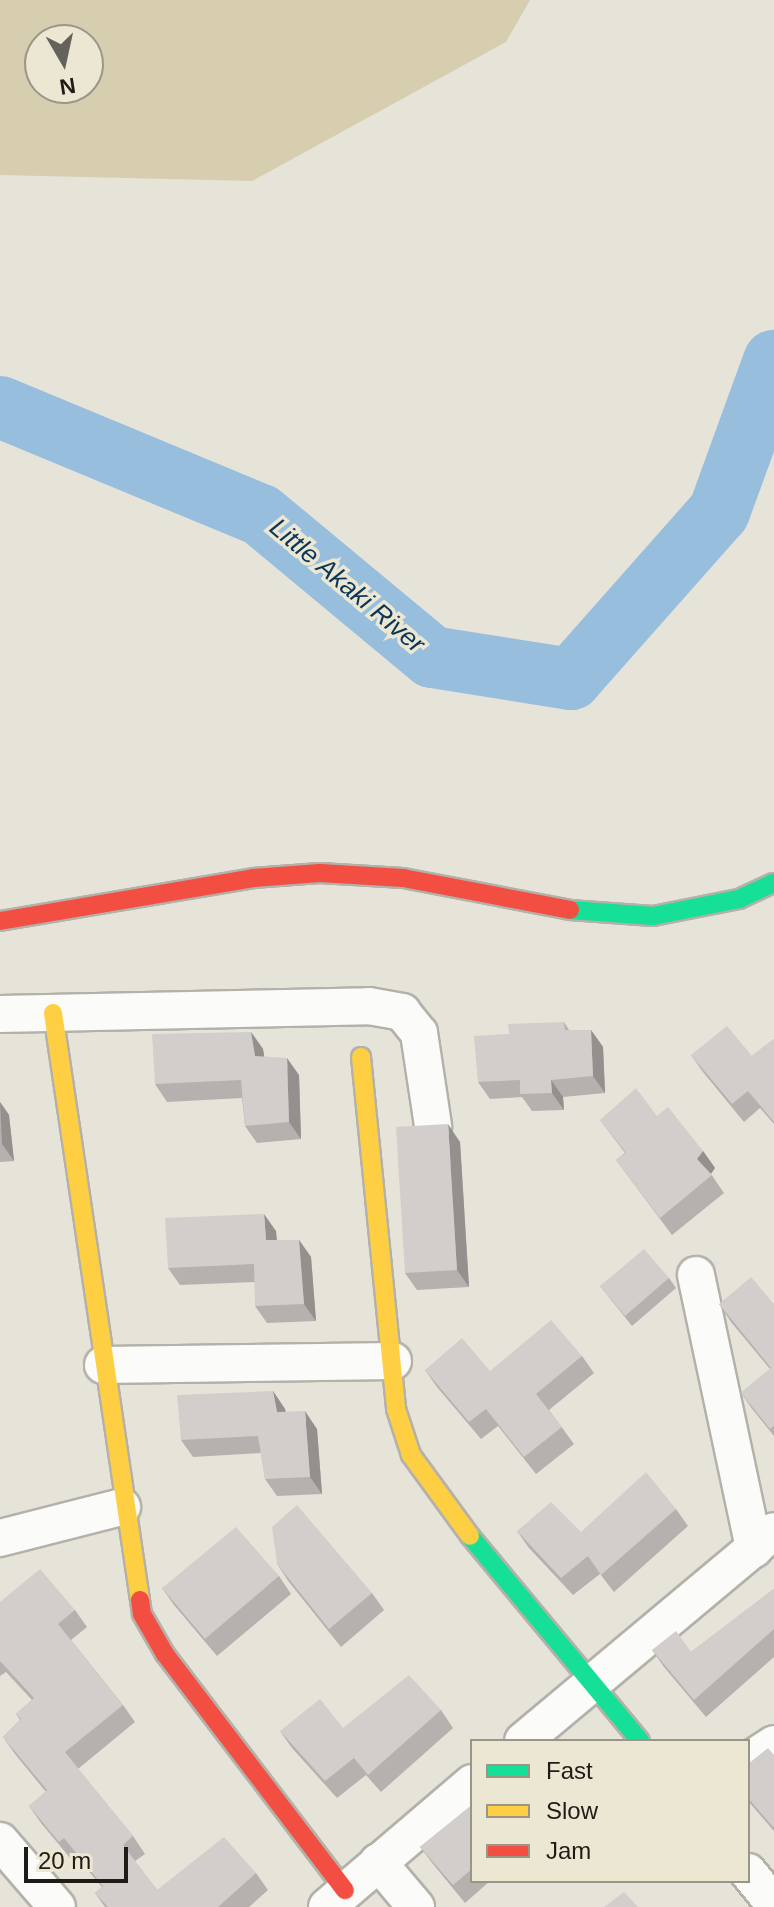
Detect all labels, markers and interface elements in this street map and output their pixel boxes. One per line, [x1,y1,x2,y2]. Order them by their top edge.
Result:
north arrow [24,24,104,104]
text: N [58,73,77,100]
water label: Little Akaki River [263,512,431,660]
legend [470,1739,750,1883]
text: Fast [546,1757,593,1784]
text: Slow [546,1797,598,1824]
scale bar [28,1831,132,1881]
text: Jam [546,1837,591,1864]
text: 20 m [38,1847,91,1874]

